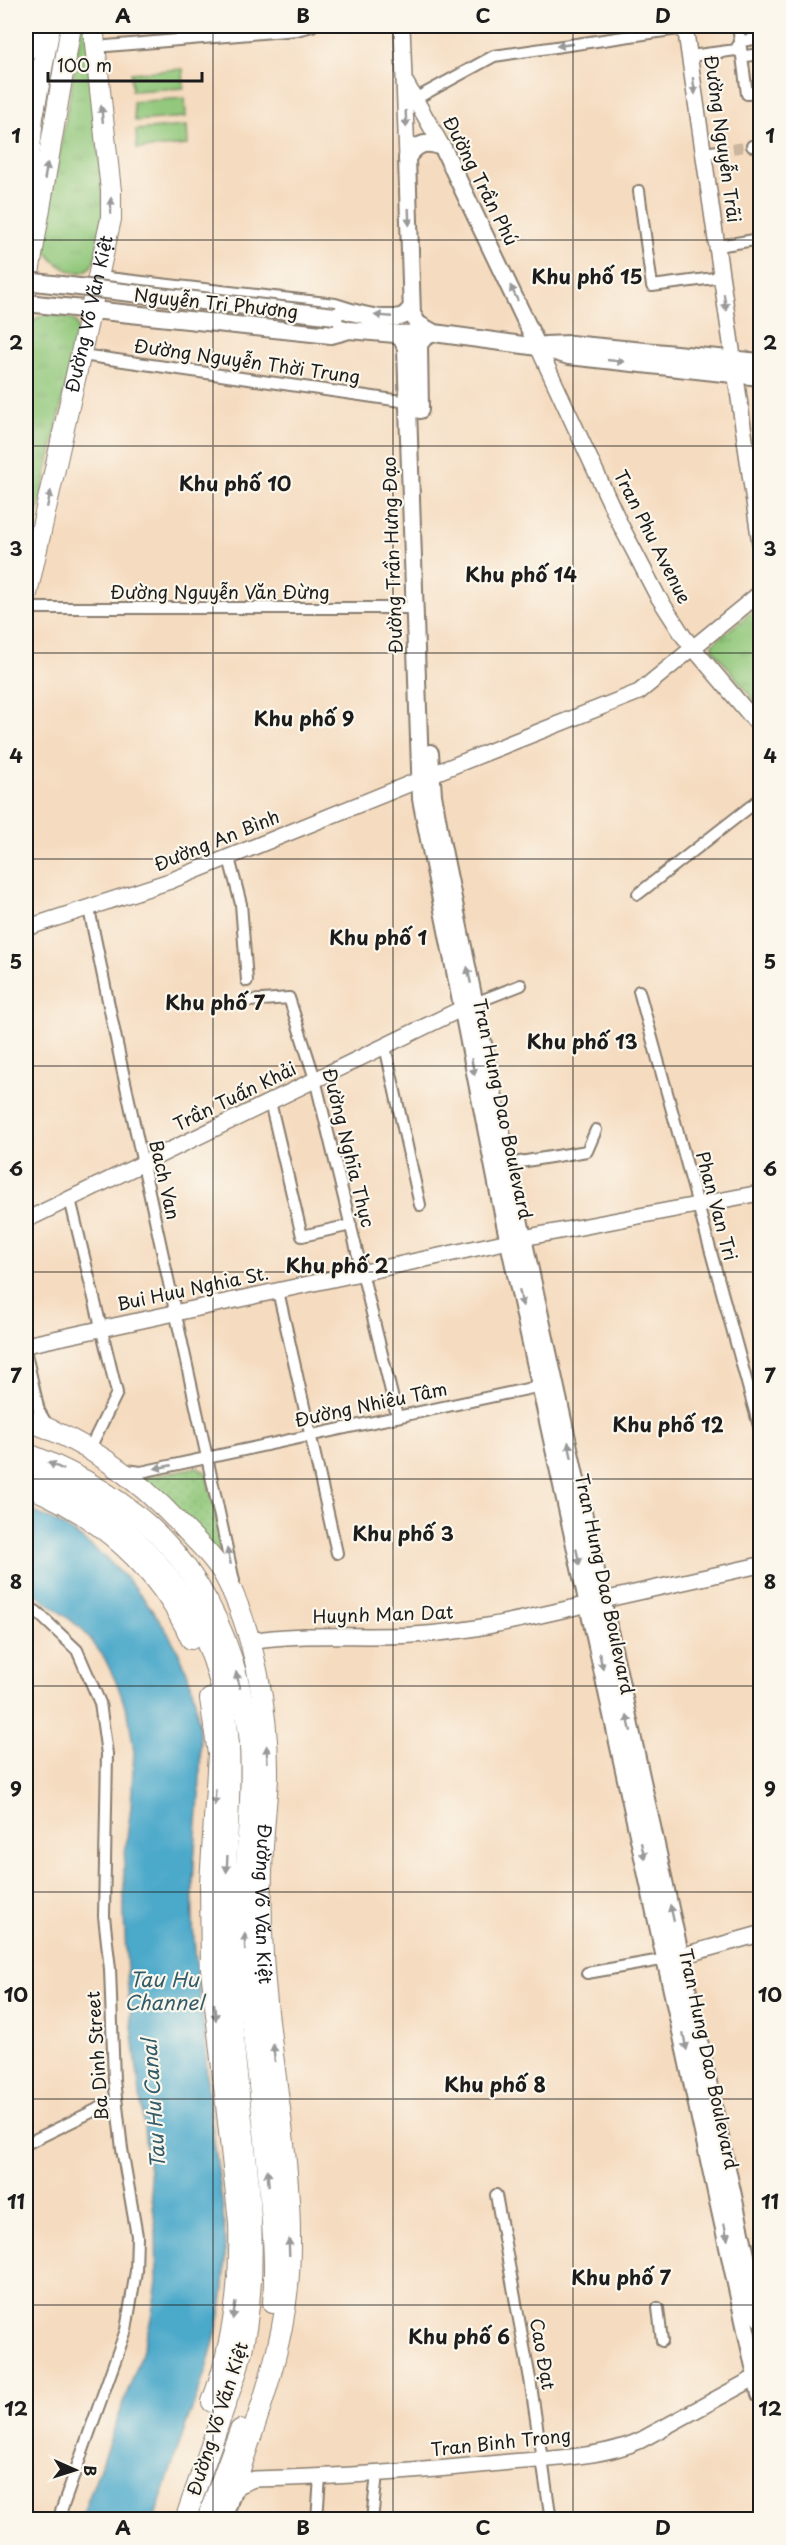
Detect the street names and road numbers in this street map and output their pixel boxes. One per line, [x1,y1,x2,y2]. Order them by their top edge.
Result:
street label: Đường Nguyễn Trãi [698,53,749,224]
street label: Đường Trần Phú [437,111,526,250]
street label: Đường Võ Văn Kiệt [57,232,119,395]
street label: Nguyễn Tri Phương [133,280,299,325]
street label: Đường Nguyễn Thời Trung [132,331,362,390]
street label: Đường Trần Hưng Đạo [375,456,408,654]
street label: Tran Phu Avenue [608,465,699,608]
street label: Đường Nguyễn Văn Đừng [110,578,330,605]
street label: Đường An Bình [150,802,283,877]
street label: Tran Hung Dao Boulevard [467,996,540,1221]
street label: Trần Tuấn Khải [168,1054,300,1137]
street label: Đường Nghĩa Thục [317,1065,382,1230]
street label: Bach Van [143,1137,188,1222]
street label: Phan Van Tri [690,1148,745,1263]
street label: Bui Huu Nghia St. [114,1258,271,1317]
street label: Đường Nhiêu Tâm [292,1374,449,1433]
street label: Tran Hung Dao Boulevard [569,1471,642,1696]
street label: Huynh Man Dat [312,1598,454,1629]
street label: Đường Võ Văn Kiệt [249,1823,280,1985]
street label: Tran Hung Dao Boulevard [673,1946,746,2171]
street label: Ba Dinh Street [79,1990,115,2122]
street label: Cao Đạt [524,2316,563,2392]
street label: Đường Võ Văn Kiệt [179,2338,254,2499]
street label: Tran Binh Trong [429,2421,572,2462]

